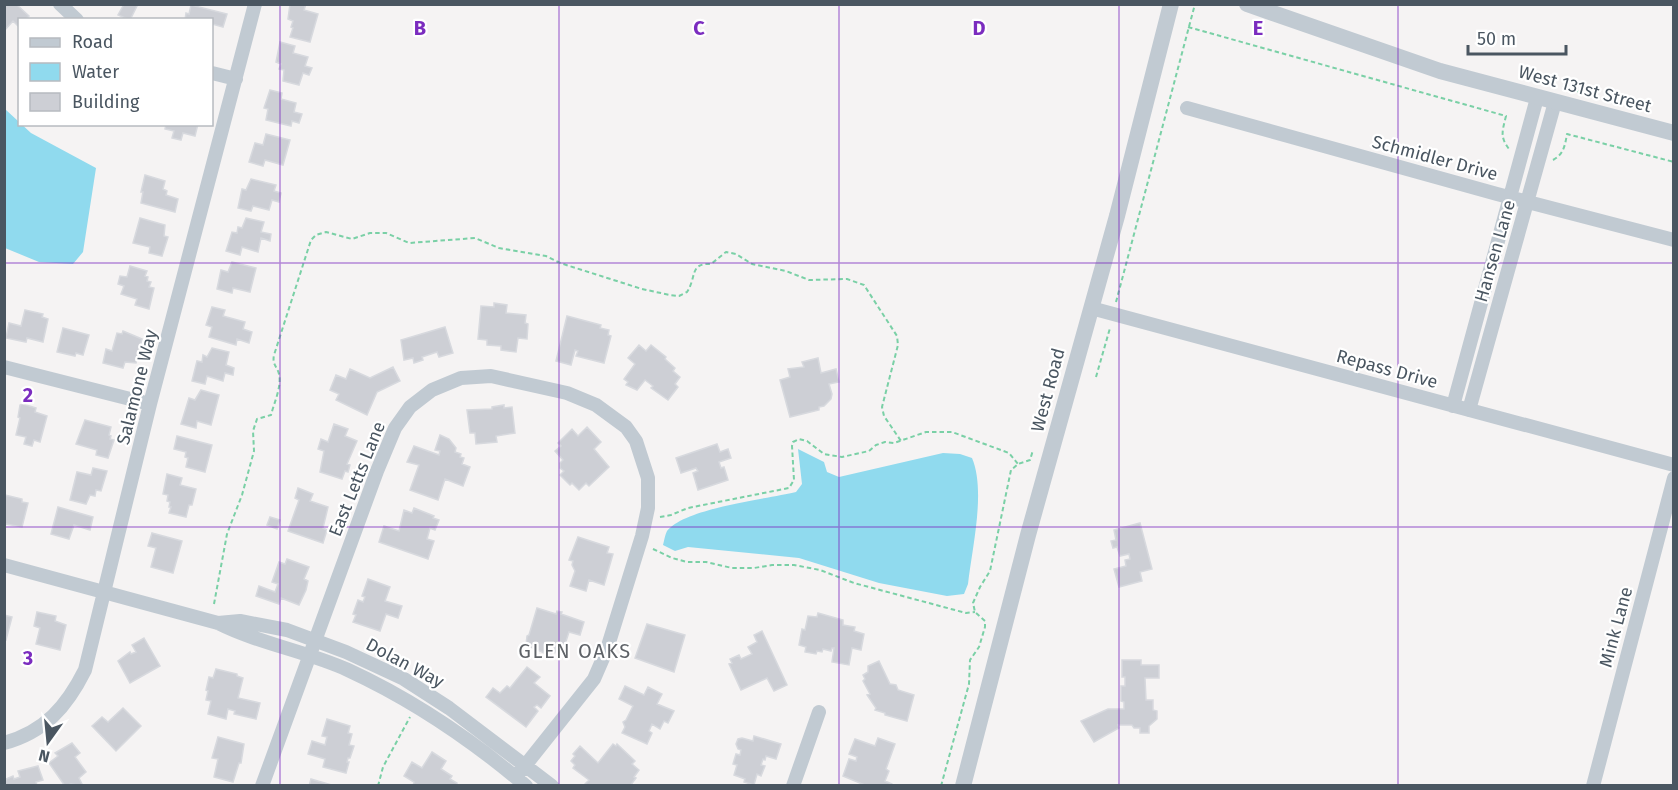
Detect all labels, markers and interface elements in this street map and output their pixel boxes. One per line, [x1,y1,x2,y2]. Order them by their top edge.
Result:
text: B [414,16,426,40]
text: C [693,16,705,40]
text: D [972,16,986,40]
text: E [1253,16,1263,40]
legend [18,18,213,126]
scale bar [1468,18,1566,56]
text: 50 m [1477,28,1516,50]
text: Road [72,31,114,53]
text: Water [72,61,119,83]
street label: West 131st Street [1516,61,1654,117]
text: Building [72,91,140,113]
street label: Schmidler Drive [1370,131,1500,185]
street label: Hansen Lane [1470,197,1520,305]
street label: Salamone Way [112,327,162,447]
street label: Repass Drive [1334,345,1440,393]
street label: West Road [1026,346,1070,434]
text: 2 [23,383,33,407]
street label: East Letts Lane [324,418,390,540]
street label: Mink Lane [1595,584,1637,670]
street label: Dolan Way [362,633,448,693]
district label: GLEN OAKS [518,639,632,663]
text: 3 [22,646,33,670]
north arrow [18,712,78,772]
text: N [37,745,52,767]

